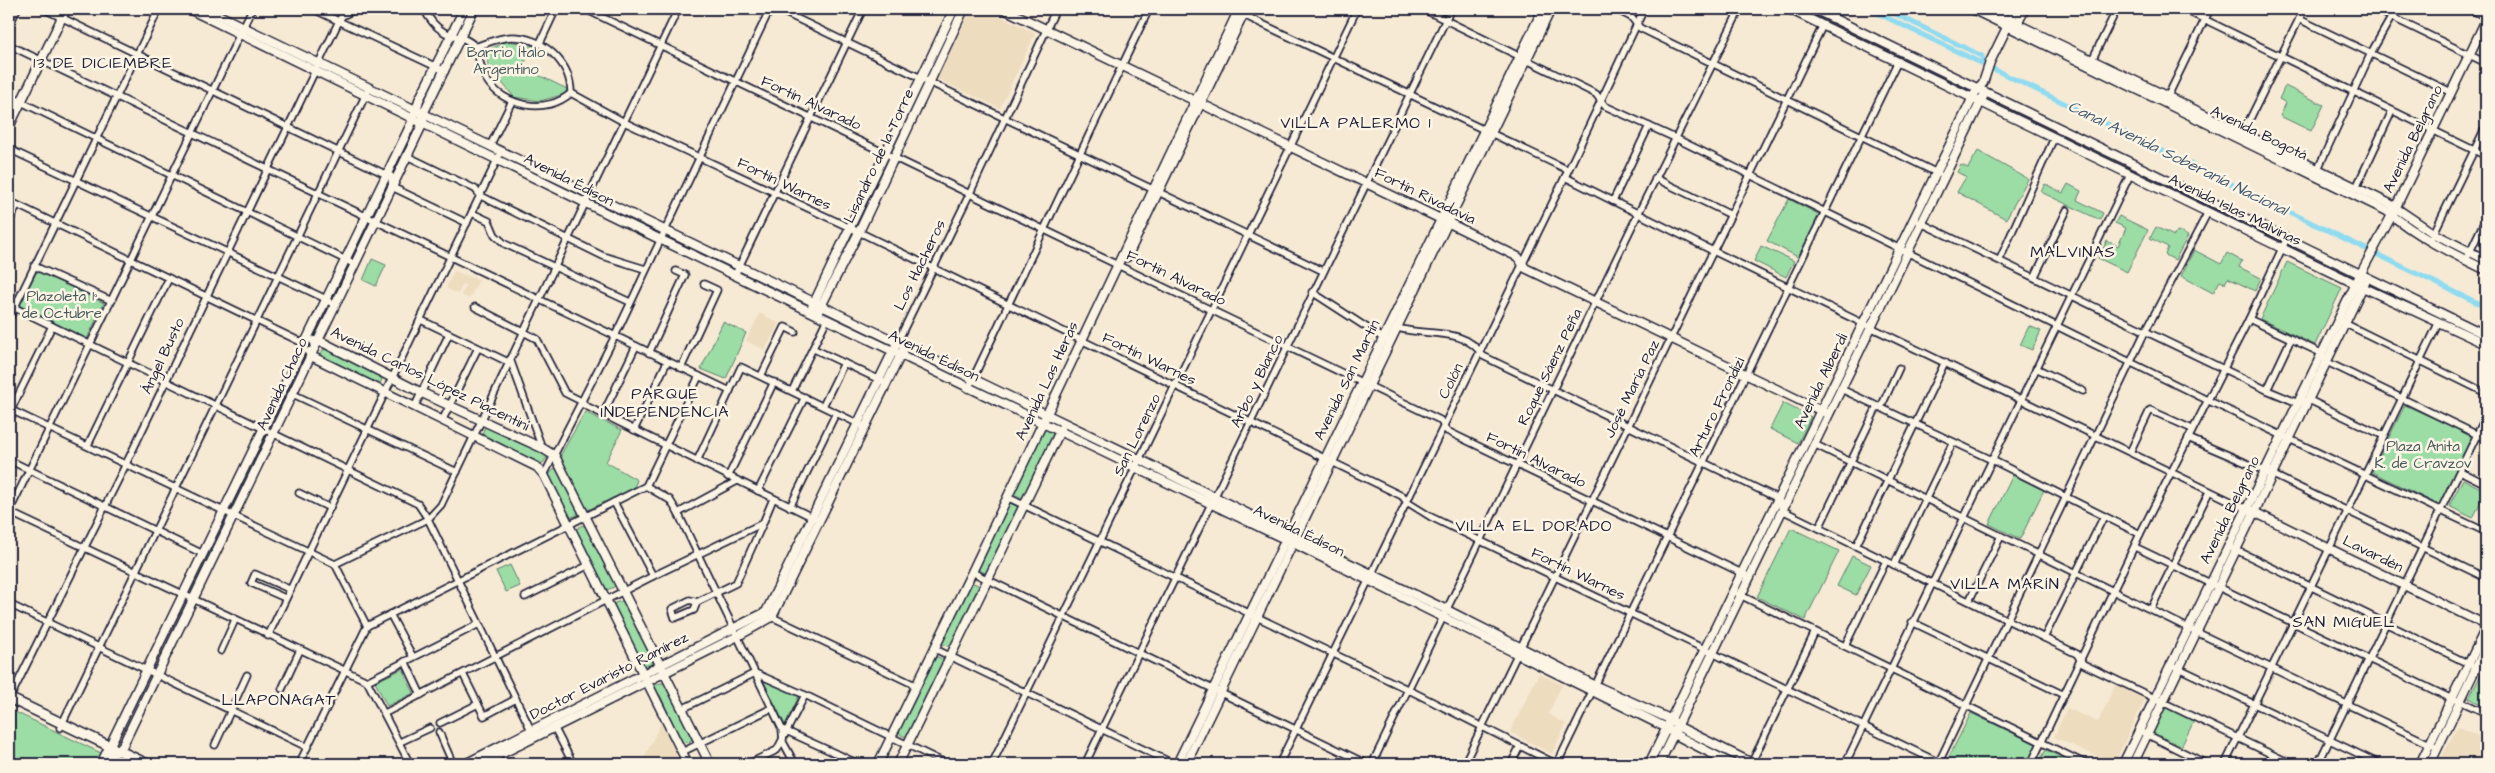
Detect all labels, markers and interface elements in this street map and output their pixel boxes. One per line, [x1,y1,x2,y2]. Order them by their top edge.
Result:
park label: Barrio Ítalo Argentino [467,42,546,81]
district label: 13 DE DICIEMBRE [33,52,173,74]
street label: Fortín Alvarado [757,71,865,136]
street label: Avenida Belgrano [2378,81,2449,197]
street label: Lisandro de la Torre [839,85,919,227]
water label: Canal Avenida Soberanía Nacional [2064,95,2294,222]
street label: Avenida Bogotá [2207,100,2311,167]
district label: VILLA PALERMO 1 [1280,112,1432,134]
street label: Avenida Édison [520,148,618,212]
street label: Fortín Warnes [734,152,835,216]
street label: Fortín Rivadavia [1371,162,1480,230]
street label: Avenida Islas Malvinas [2165,169,2305,251]
street label: Los Hacheros [889,216,951,314]
district label: MALVINAS [2030,241,2116,263]
street label: Fortín Alvarado [1123,245,1230,311]
park label: Plazoleta 1° de Octubre [22,286,102,324]
street label: Roque Sáenz Peña [1513,305,1588,429]
street label: Ángel Busto [136,314,191,398]
street label: Avenida San Martín [1309,316,1385,444]
street label: Avenida Las Heras [1010,318,1084,444]
street label: Avenida Carlos López Piacentini [327,322,534,437]
street label: Avenida Édison [885,325,984,387]
street label: Fortín Warnes [1099,327,1200,391]
street label: Avenida Alberdi [1789,329,1853,432]
street label: Arbo y Blanco [1225,330,1290,431]
street label: Avenida Chaco [251,334,313,434]
street label: José María Paz [1599,336,1665,442]
street label: Arturo Frondizi [1684,353,1751,460]
street label: Colón [1433,359,1469,402]
district label: PARQUE INDEPENDENCIA [601,383,729,423]
street label: San Lorenzo [1108,390,1166,480]
street label: Fortín Alvarado [1483,427,1590,493]
park label: Plaza Anita K. de Cravzov [2375,436,2472,474]
street label: Avenida Belgrano [2195,452,2266,568]
street label: Avenida Édison [1250,500,1349,562]
district label: VILLA EL DORADO [1455,515,1613,537]
street label: Lavardén [2339,530,2407,578]
street label: Fortín Warnes [1528,542,1629,606]
district label: VILLA MARÍN [1950,573,2060,595]
district label: SAN MIGUEL [2292,611,2396,633]
street label: Doctor Evaristo Ramírez [526,627,692,725]
district label: LLAPONAGAT [222,689,336,711]

